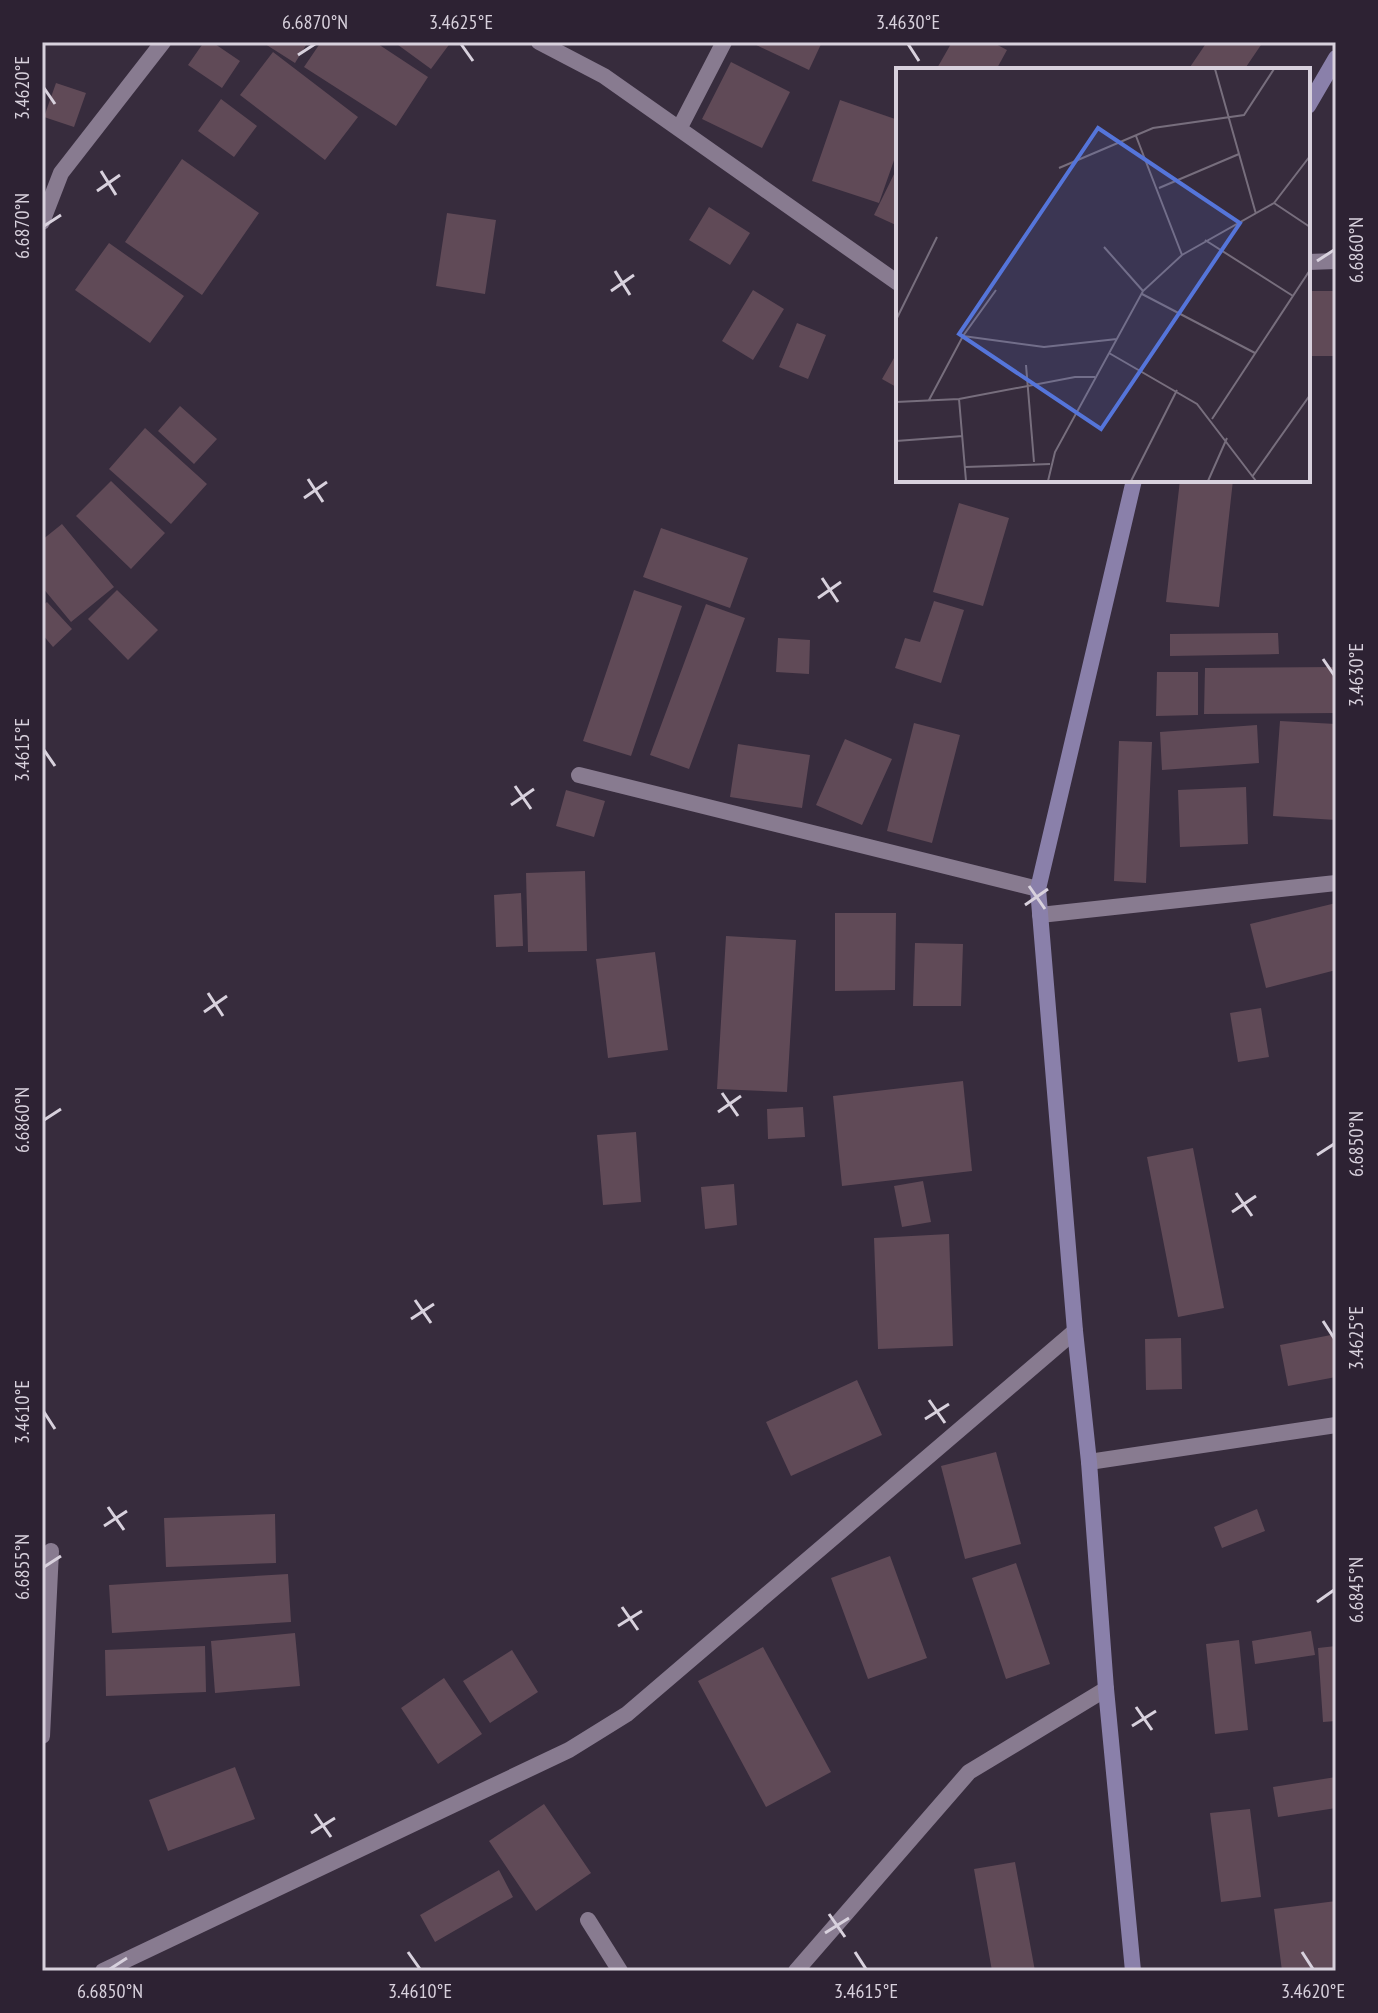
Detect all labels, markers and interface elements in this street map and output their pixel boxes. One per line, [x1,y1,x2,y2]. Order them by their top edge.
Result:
text: 6.6870°N [282,9,348,35]
text: 3.4625°E [429,9,493,35]
text: 3.4630°E [876,9,940,35]
text: 3.4620°E [9,56,35,120]
inset map [896,68,1310,482]
text: 6.6870°N [9,193,35,259]
text: 6.6860°N [1343,217,1369,283]
text: 3.4630°E [1343,643,1369,707]
text: 3.4615°E [9,718,35,782]
text: 6.6860°N [9,1087,35,1153]
text: 6.6850°N [1343,1111,1369,1177]
text: 3.4625°E [1343,1306,1369,1370]
text: 3.4610°E [9,1380,35,1444]
text: 6.6855°N [9,1534,35,1600]
text: 6.6845°N [1343,1557,1369,1623]
text: 6.6850°N [77,1978,143,2004]
text: 3.4610°E [388,1978,452,2004]
text: 3.4615°E [834,1978,898,2004]
text: 3.4620°E [1281,1978,1345,2004]

